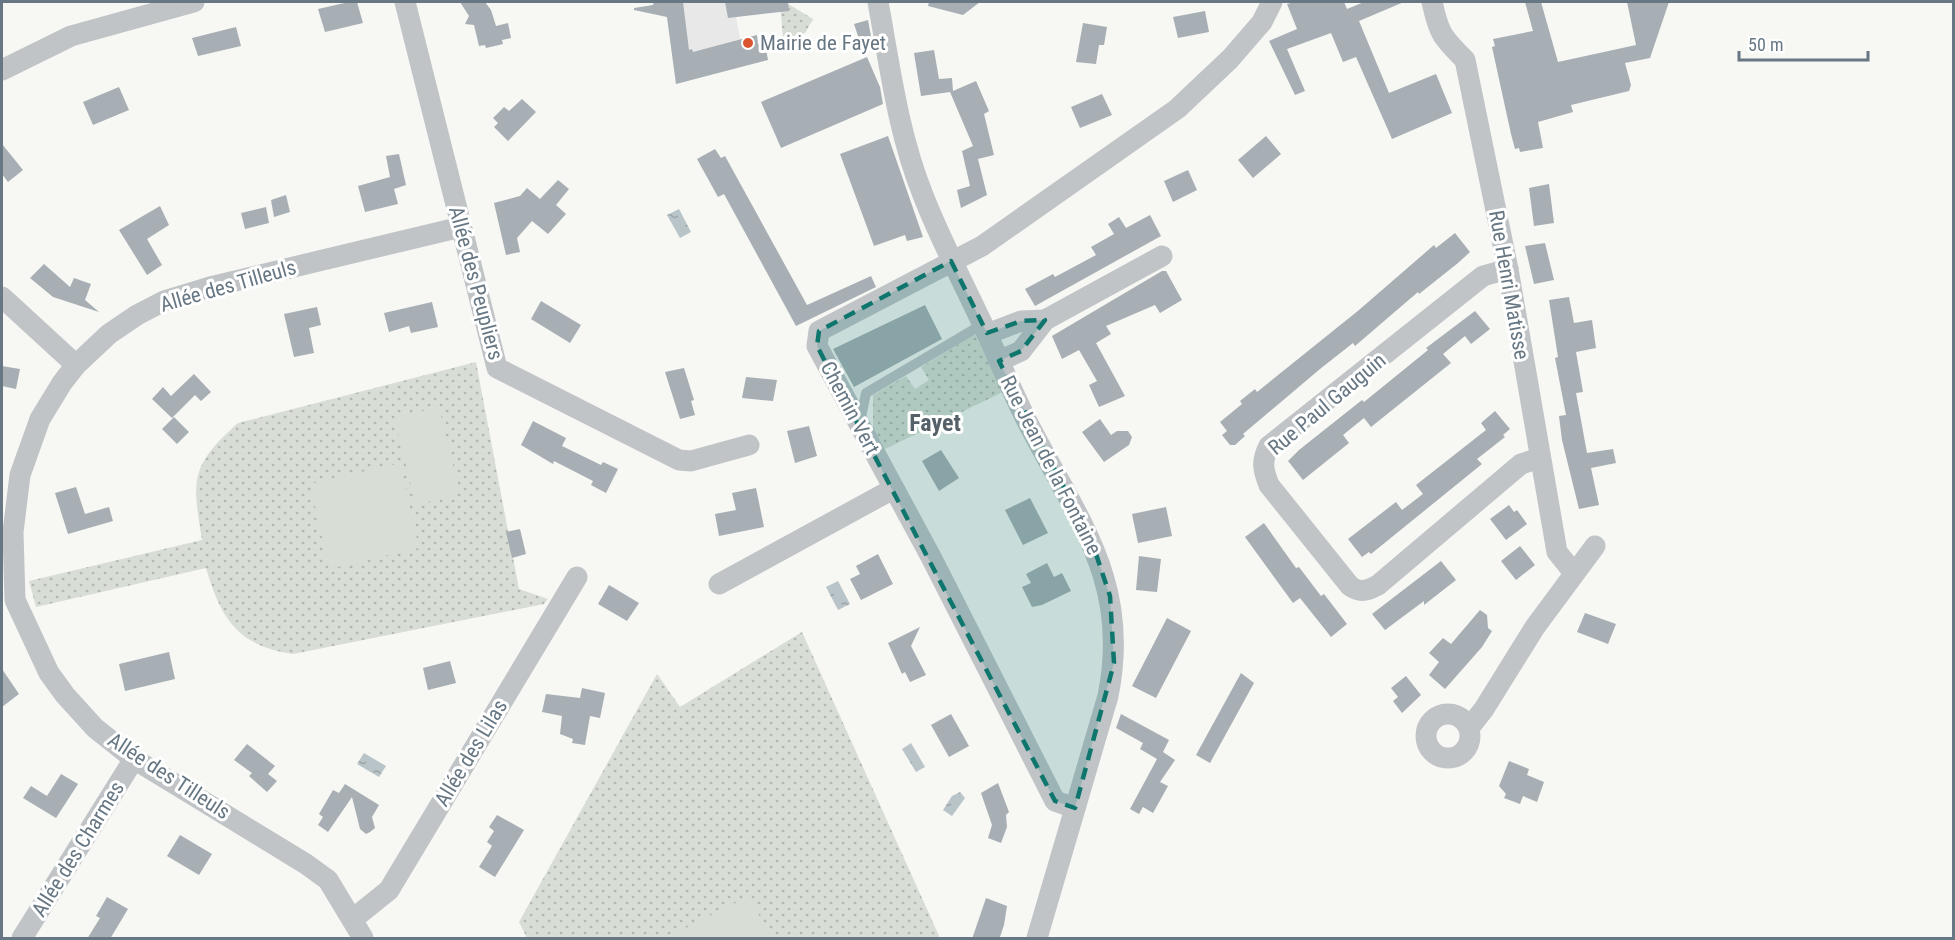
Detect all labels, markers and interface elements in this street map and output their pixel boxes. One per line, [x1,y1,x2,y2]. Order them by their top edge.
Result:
scale bar [1739,24,1868,62]
place label: Mairie de Fayet [760,31,886,55]
text: 50 m [1748,34,1783,55]
marker: Mairie de Fayet [741,36,755,50]
street label: Allée des Peupliers [444,203,508,363]
street label: Rue Henri Matisse [1484,209,1534,362]
street label: Allée des Tilleuls [157,255,299,317]
street label: Rue Paul Gauguin [1264,348,1390,460]
street label: Chemin Vert [816,357,884,459]
street label: Rue Jean de la Fontaine [995,372,1107,559]
district label: Fayet [909,409,961,437]
street label: Allée des Lilas [430,695,512,811]
street label: Allée des Tilleuls [104,728,234,824]
street label: Allée des Charmes [27,777,129,921]

